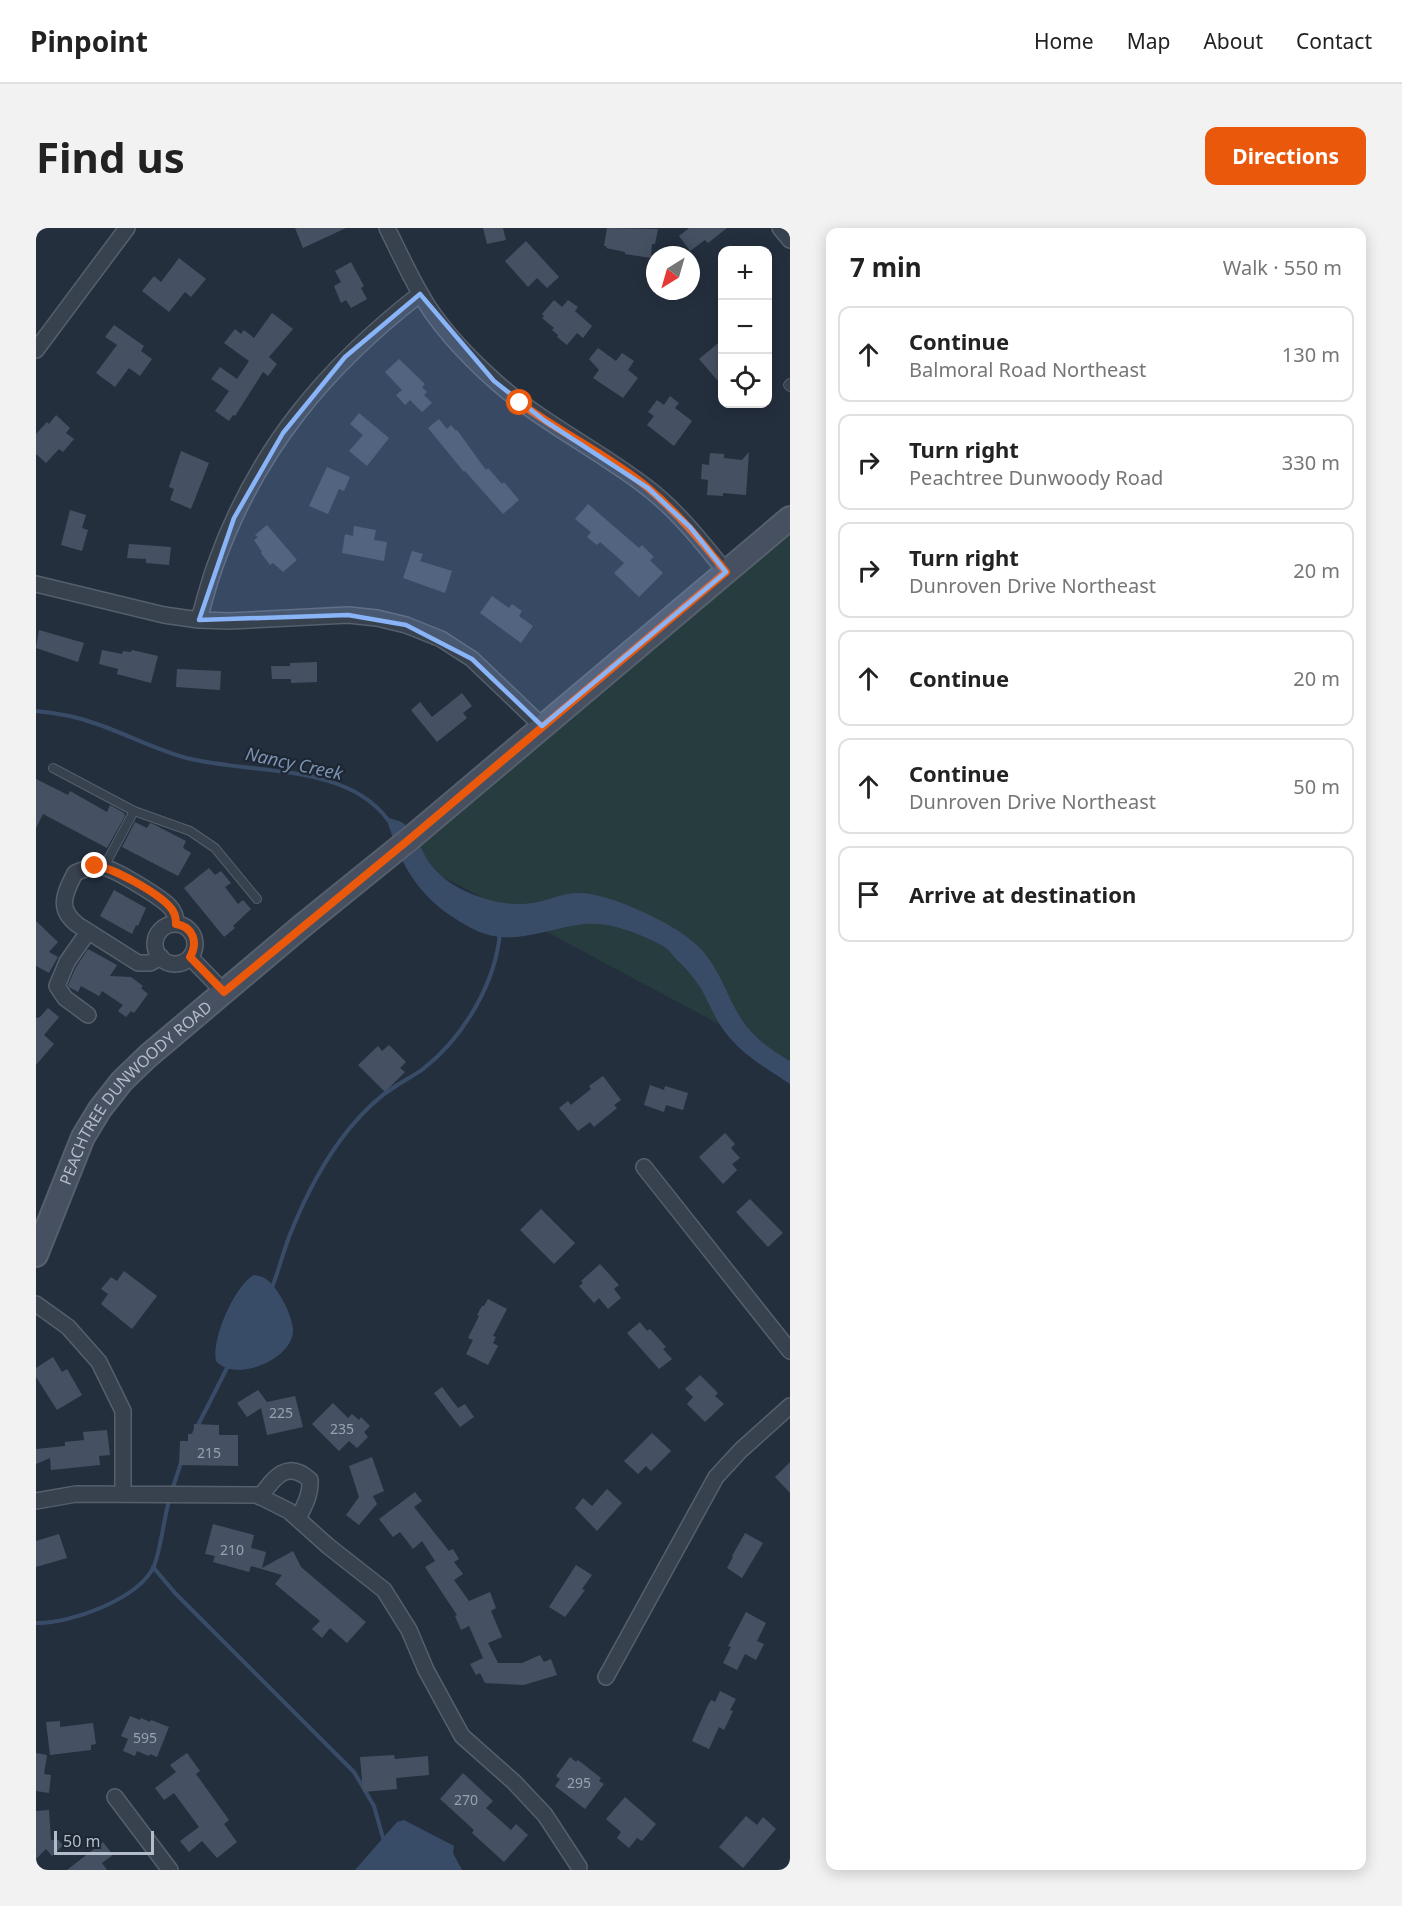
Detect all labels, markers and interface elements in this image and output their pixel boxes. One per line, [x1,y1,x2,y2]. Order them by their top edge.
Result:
text: Pinpoint [30,22,148,60]
text: Home [1034,27,1094,55]
text: Map [1127,27,1170,55]
text: About [1203,27,1263,55]
text: Contact [1296,27,1372,55]
button: Directions [1205,127,1366,185]
text: Find us [36,128,185,185]
north arrow [646,246,700,300]
map controls [718,246,772,408]
button: + [718,246,772,300]
text: 7 min [850,249,922,285]
text: Walk · 550 m [1223,254,1342,281]
button: − [718,300,772,354]
text: Continue [909,326,1009,356]
icon: ahead [852,338,885,371]
text: 130 m [1282,341,1340,368]
button: locate [718,354,772,408]
text: Balmoral Road Northeast [909,356,1146,383]
route start [506,389,532,415]
text: Turn right [909,434,1019,464]
icon: right [852,446,885,479]
text: 330 m [1282,449,1340,476]
text: Peachtree Dunwoody Road [909,464,1163,491]
text: Turn right [909,542,1019,572]
icon: right [852,554,885,587]
text: 20 m [1293,557,1340,584]
text: Dunroven Drive Northeast [909,572,1156,599]
icon: ahead [852,662,885,695]
text: Continue [909,663,1009,693]
text: 20 m [1293,665,1340,692]
water label: Nancy Creek [243,741,346,785]
text: Continue [909,758,1009,788]
icon: ahead [852,770,885,803]
text: 50 m [1293,773,1340,800]
text: Dunroven Drive Northeast [909,788,1156,815]
route end [81,852,107,878]
icon: arrive [852,878,885,911]
text: Arrive at destination [909,879,1136,909]
street label: PEACHTREE DUNWOODY ROAD [54,996,216,1188]
house number: 225 [269,1403,293,1422]
house number: 235 [330,1419,354,1438]
house number: 215 [197,1443,221,1462]
house number: 210 [220,1540,244,1559]
house number: 595 [133,1728,157,1747]
house number: 295 [567,1773,591,1792]
house number: 270 [454,1790,478,1809]
scale bar [54,1828,154,1856]
text: 50 m [63,1830,100,1852]

